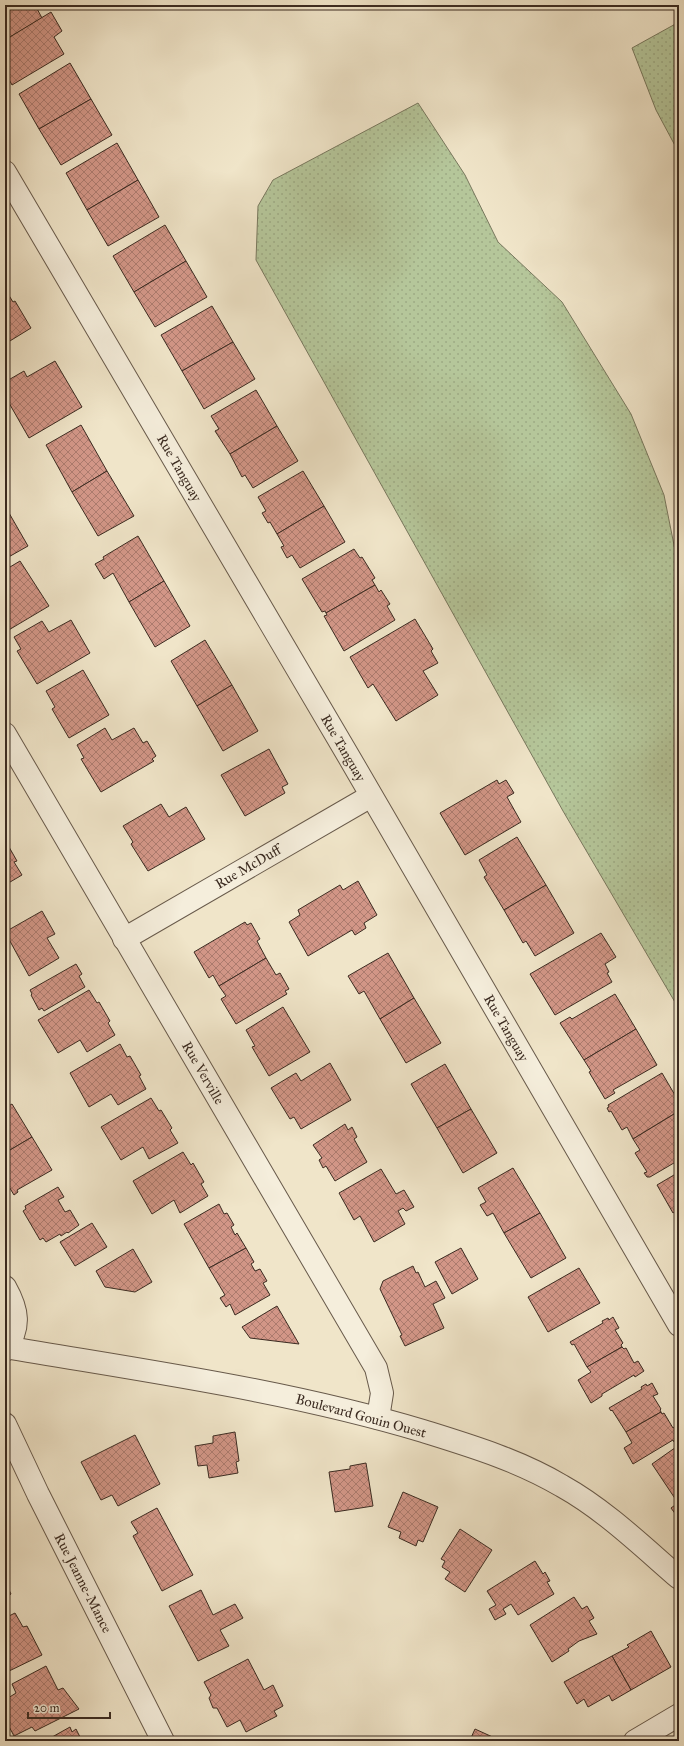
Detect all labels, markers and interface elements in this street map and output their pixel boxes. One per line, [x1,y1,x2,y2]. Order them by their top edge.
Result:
street label: Rue Tanguay [153,431,205,505]
street label: Rue Tanguay [317,711,369,785]
street label: Rue McDuff [212,840,286,893]
street label: Rue Tanguay [480,991,532,1065]
street label: Rue Verville [178,1038,228,1108]
street label: Boulevard Gouin Ouest [294,1390,428,1442]
street label: Rue Jeanne-Mance [50,1530,116,1636]
scale bar [28,1694,110,1720]
text: 20 m [34,1701,60,1715]

